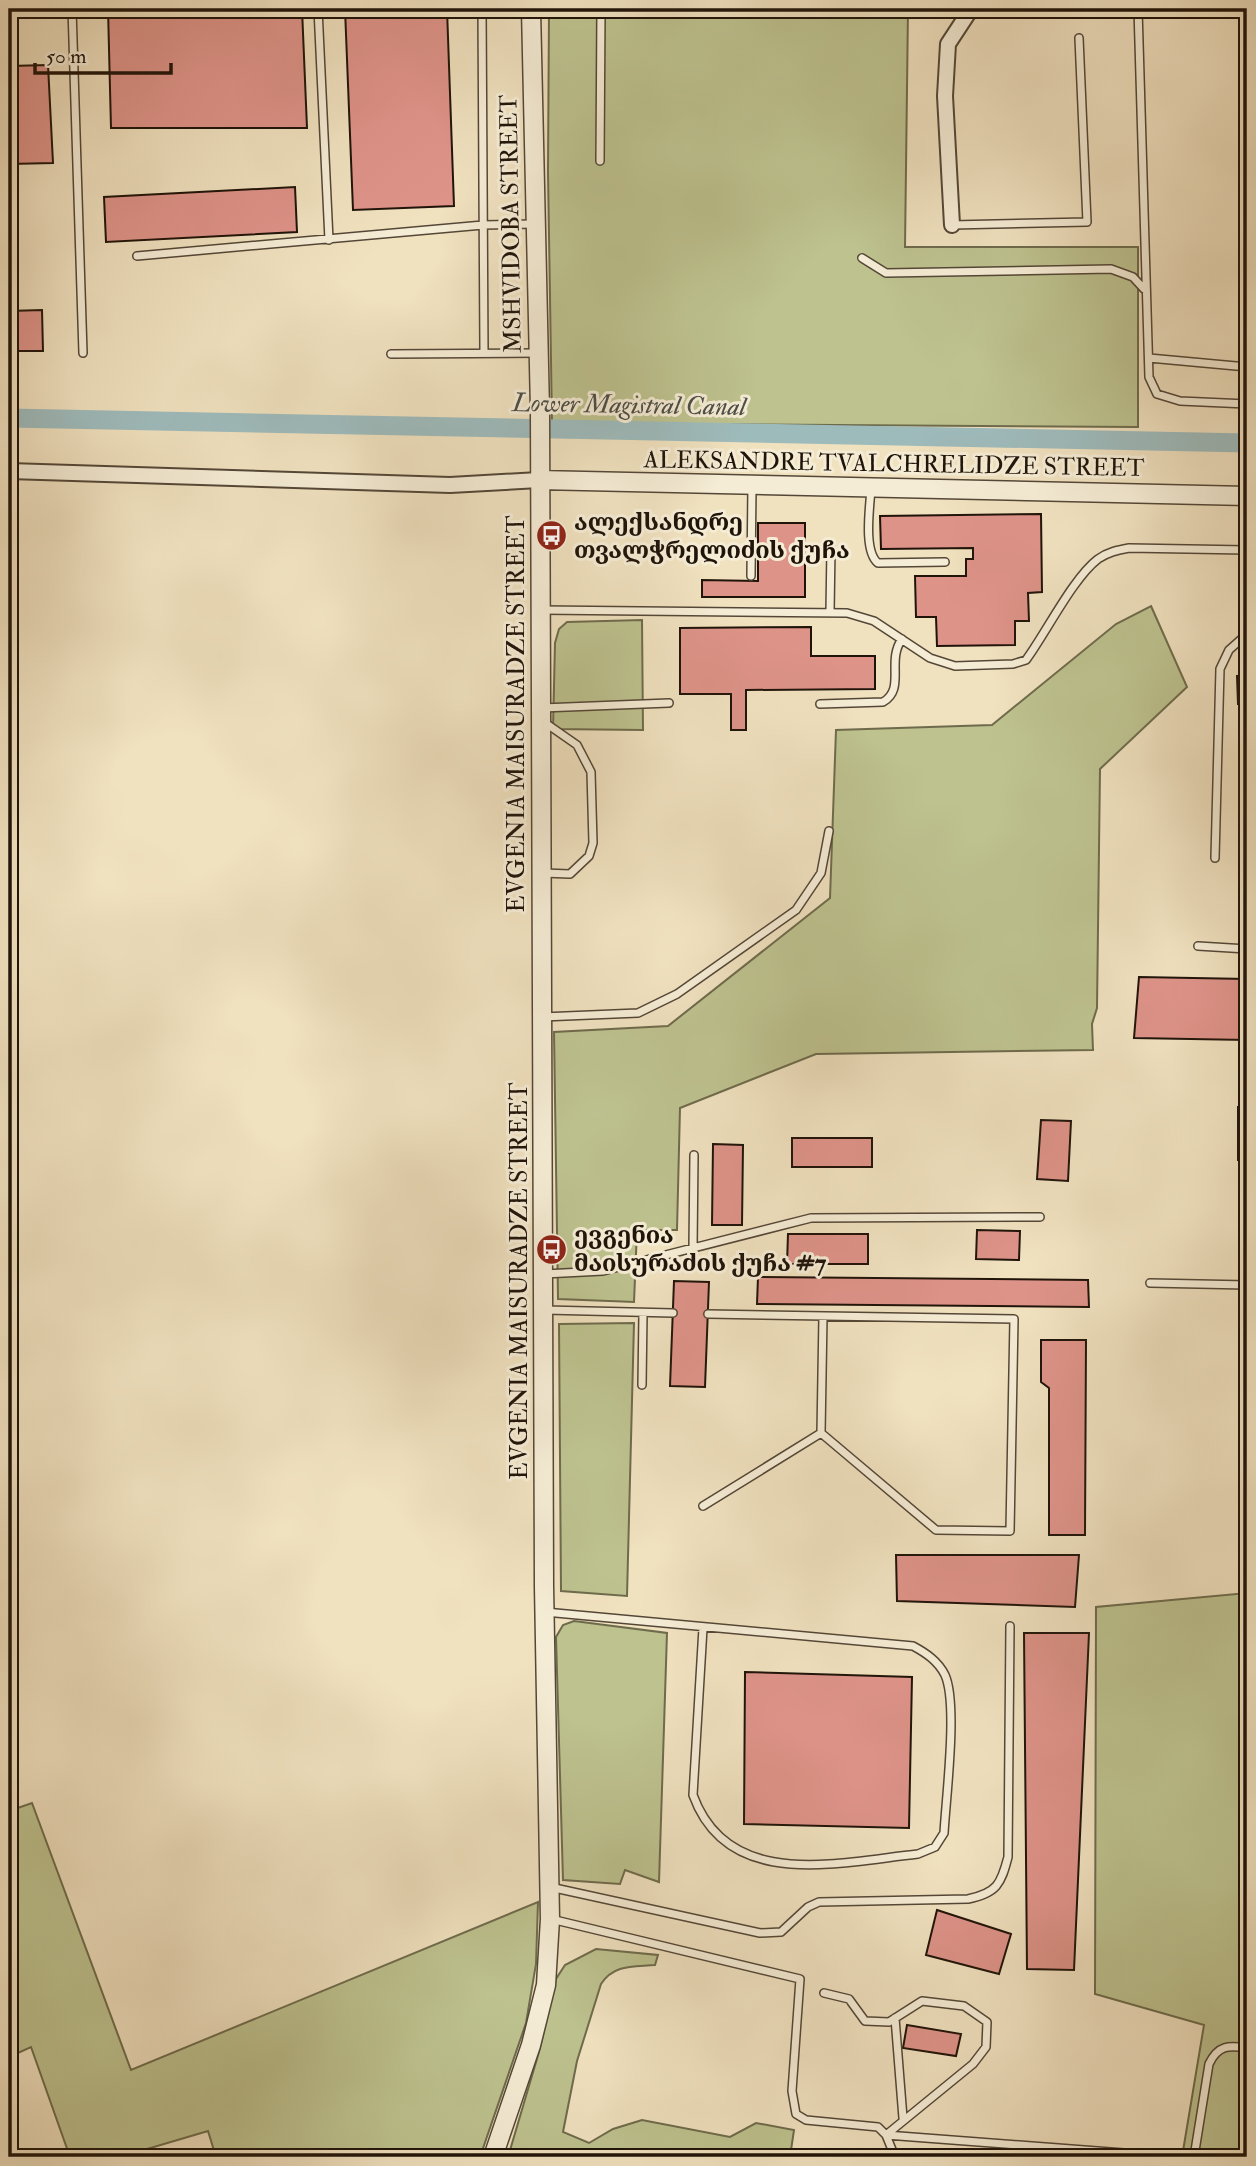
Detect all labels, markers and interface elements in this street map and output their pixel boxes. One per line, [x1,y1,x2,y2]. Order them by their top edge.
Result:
scale bar [35,32,172,76]
text: 50 m [46,43,87,70]
street label: MSHVIDOBA STREET [493,94,529,353]
water label: Lower Magistral Canal [511,387,748,423]
street label: ALEKSANDRE TVALCHRELIDZE STREET [642,444,1145,484]
place label: ალექსანდრე თვალჭრელიძის ქუჩა [574,507,850,566]
street label: EVGENIA MAISURADZE STREET [501,515,532,913]
bus stop icon: ალექსანდრე თვალჭრელიძის ქუჩა [534,519,568,553]
street label: EVGENIA MAISURADZE STREET [504,1082,535,1480]
place label: ევგენია მაისურაძის ქუჩა #7 [574,1220,827,1279]
bus stop icon: ევგენია მაისურაძის ქუჩა #7 [534,1232,568,1266]

